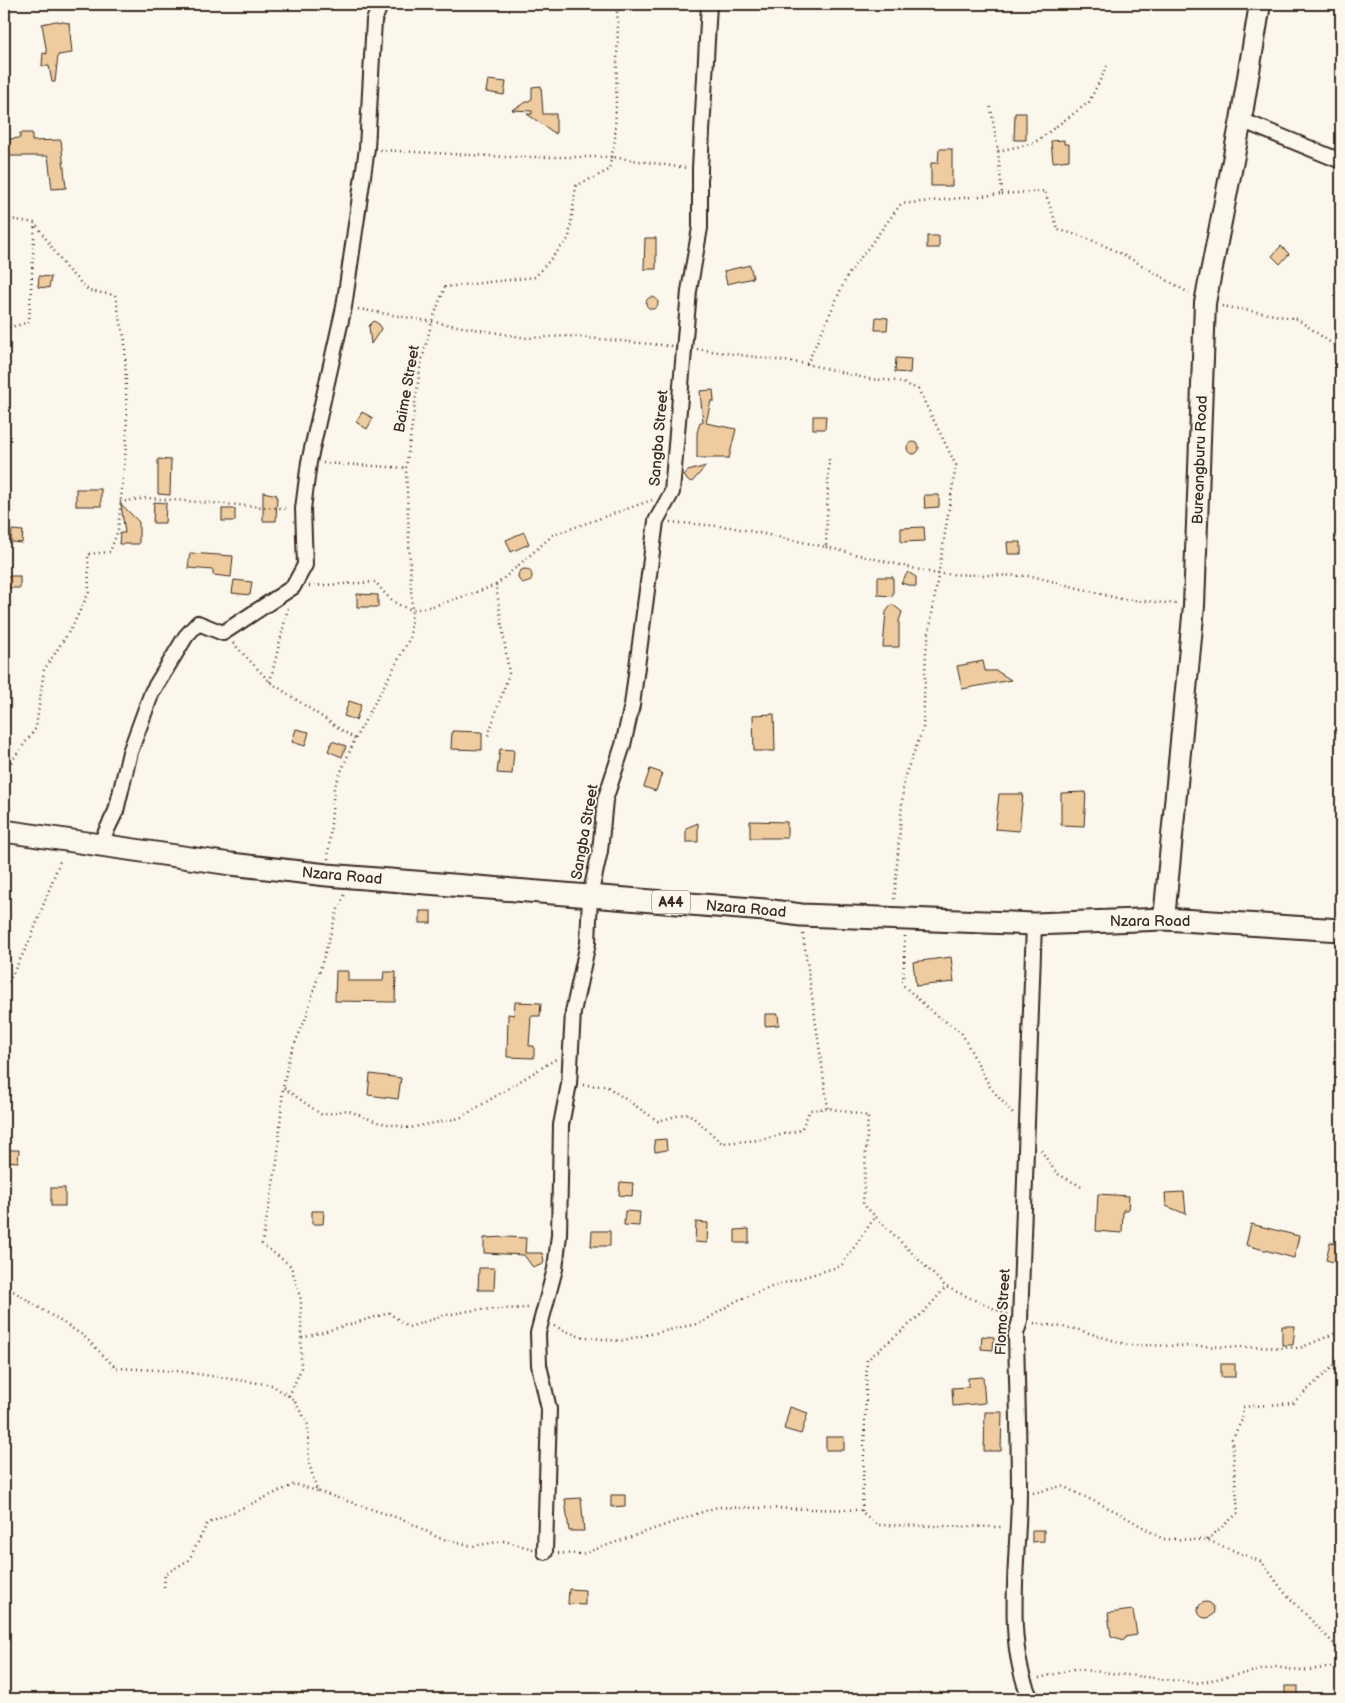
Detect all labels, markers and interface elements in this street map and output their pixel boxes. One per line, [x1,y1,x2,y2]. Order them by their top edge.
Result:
street label: Baime Street [390,343,424,434]
street label: Sangba Street [645,389,673,487]
street label: Bureangburu Road [1188,395,1212,525]
street label: Sangba Street [567,782,603,881]
street label: Nzara Road [301,863,383,889]
road number: A44 [652,890,690,914]
street label: Nzara Road [705,896,787,922]
street label: Nzara Road [1110,912,1190,931]
street label: Flomo Street [991,1268,1015,1356]

